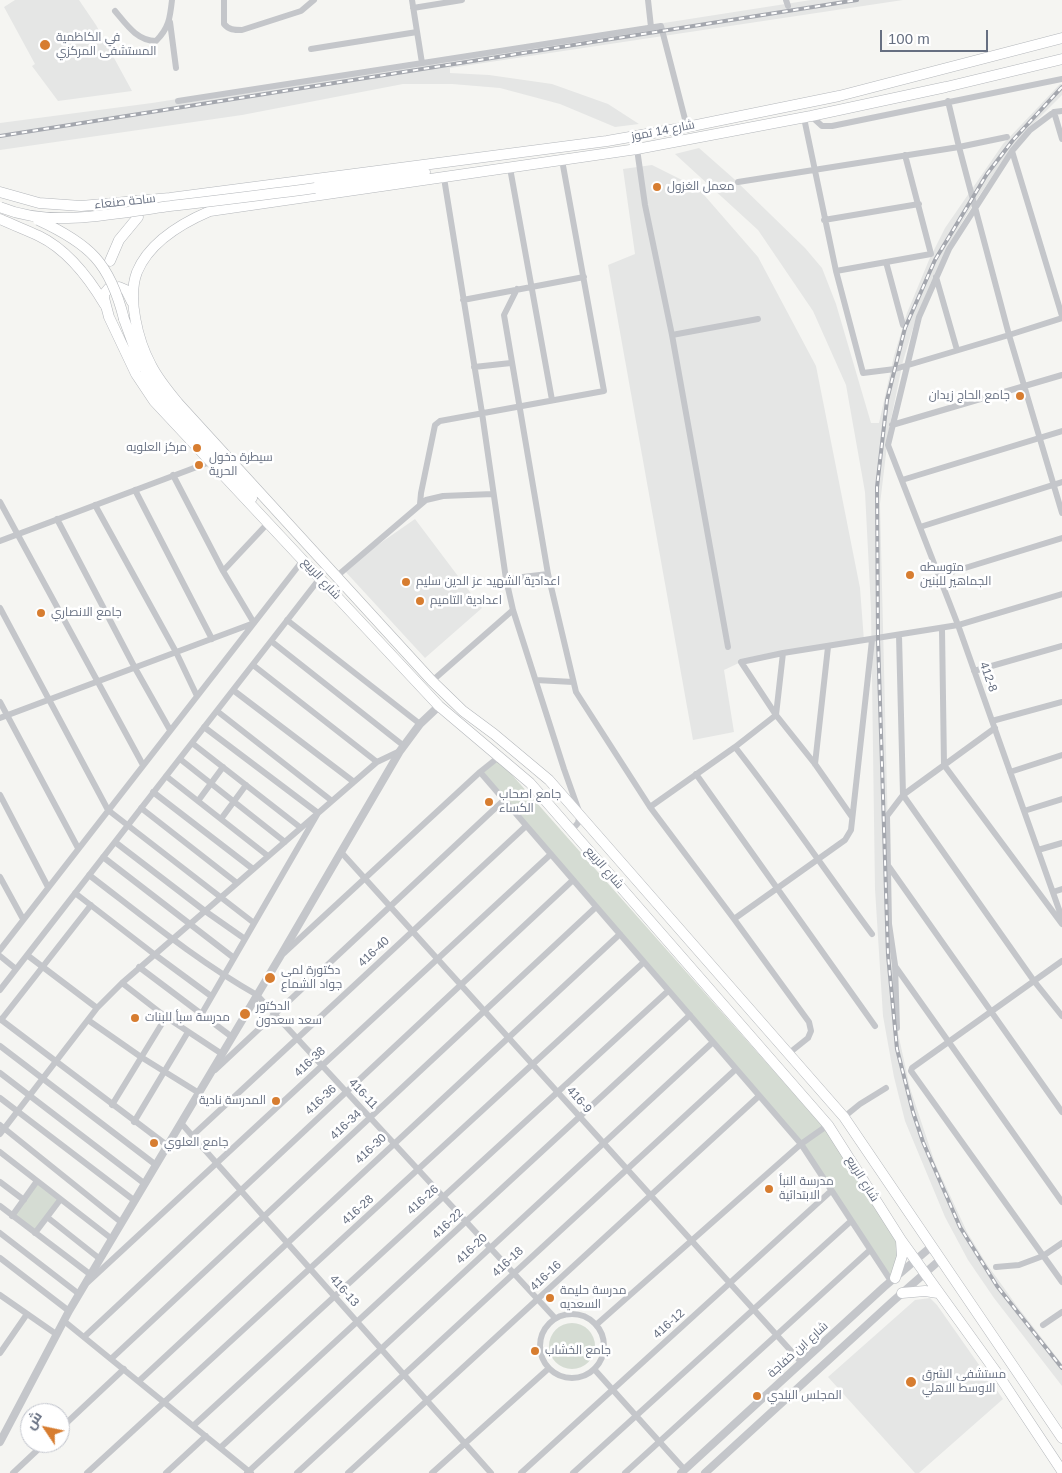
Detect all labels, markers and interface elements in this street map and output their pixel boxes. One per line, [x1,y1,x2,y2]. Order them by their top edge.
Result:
scale bar [882,20,990,52]
text: 100 m [888,30,930,47]
place label: في الكاظمية المستشفى المركزي [56,31,156,59]
marker: في الكاظمية المستشفى المركزي [38,38,52,52]
street label: شارع 14 تموز [630,118,696,144]
place label: معمل الغزول [667,180,734,194]
marker: معمل الغزول [651,181,663,193]
street label: ساحة صنعاء [94,192,156,212]
place label: جامع الحاج زيدان [929,389,1010,403]
marker: جامع الحاج زيدان [1014,390,1026,402]
place label: مركز العلويه [126,441,187,455]
marker: مركز العلويه [191,442,203,454]
place label: سيطرة دخول الحرية [209,451,273,479]
marker: سيطرة دخول الحرية [193,459,205,471]
street label: شارع الربيع [298,555,344,603]
place label: متوسطه الجماهير للبنين [920,561,991,589]
marker: متوسطه الجماهير للبنين [904,569,916,581]
place label: اعدادية الشهيد عز الدين سليم [416,575,560,589]
marker: اعدادية الشهيد عز الدين سليم [400,576,412,588]
place label: اعدادية التاميم [430,594,502,608]
marker: اعدادية التاميم [414,595,426,607]
place label: جامع الانصاري [51,606,122,620]
marker: جامع الانصاري [35,607,47,619]
street label: 412-8 [976,660,1000,694]
place label: جامع اصحاب الکساء [499,788,561,816]
marker: جامع اصحاب الکساء [483,796,495,808]
street label: شارع الربيع [582,844,626,892]
street label: 416-40 [355,934,393,970]
place label: دكتورة لمى جواد الشماع [281,964,342,992]
marker: دكتورة لمى جواد الشماع [263,971,277,985]
place label: الدكتور سعد سعدون [256,1000,322,1028]
marker: الدكتور سعد سعدون [238,1007,252,1021]
place label: مدرسة سبأ للبنات [145,1011,230,1025]
marker: مدرسة سبأ للبنات [129,1012,141,1024]
street label: 416-38 [291,1044,329,1080]
street label: 416-11 [345,1076,381,1112]
street label: 416-36 [302,1082,340,1118]
street label: 416-9 [563,1084,595,1116]
place label: المدرسة نادية [199,1094,266,1108]
marker: المدرسة نادية [270,1095,282,1107]
street label: 416-34 [327,1107,365,1143]
street label: 416-30 [352,1131,390,1167]
place label: جامع العلوي [164,1136,228,1150]
marker: جامع العلوي [148,1137,160,1149]
street label: شارع الربيع [842,1154,882,1204]
place label: مدرسة النبأ الابتدائية [779,1175,834,1203]
street label: 416-26 [404,1182,442,1218]
marker: مدرسة النبأ الابتدائية [763,1183,775,1195]
street label: 416-28 [339,1192,377,1228]
street label: 416-22 [429,1206,467,1242]
street label: 416-20 [453,1231,491,1267]
street label: 416-18 [489,1244,527,1280]
street label: 416-16 [527,1258,565,1294]
street label: 416-13 [326,1272,362,1310]
place label: مدرسة حليمة السعديه [560,1284,626,1312]
marker: مدرسة حليمة السعديه [544,1292,556,1304]
street label: 416-12 [650,1306,688,1342]
street label: شارع ابن خفاجة [765,1319,831,1381]
place label: جامع الخشاب [545,1344,611,1358]
marker: جامع الخشاب [529,1345,541,1357]
place label: مستشفى الشرق الاوسط الاهلي [922,1368,1006,1396]
marker: مستشفى الشرق الاوسط الاهلي [904,1375,918,1389]
place label: المجلس البلدي [767,1389,842,1403]
marker: المجلس البلدي [751,1390,763,1402]
north arrow [20,1403,70,1453]
text: ش [22,1408,45,1432]

